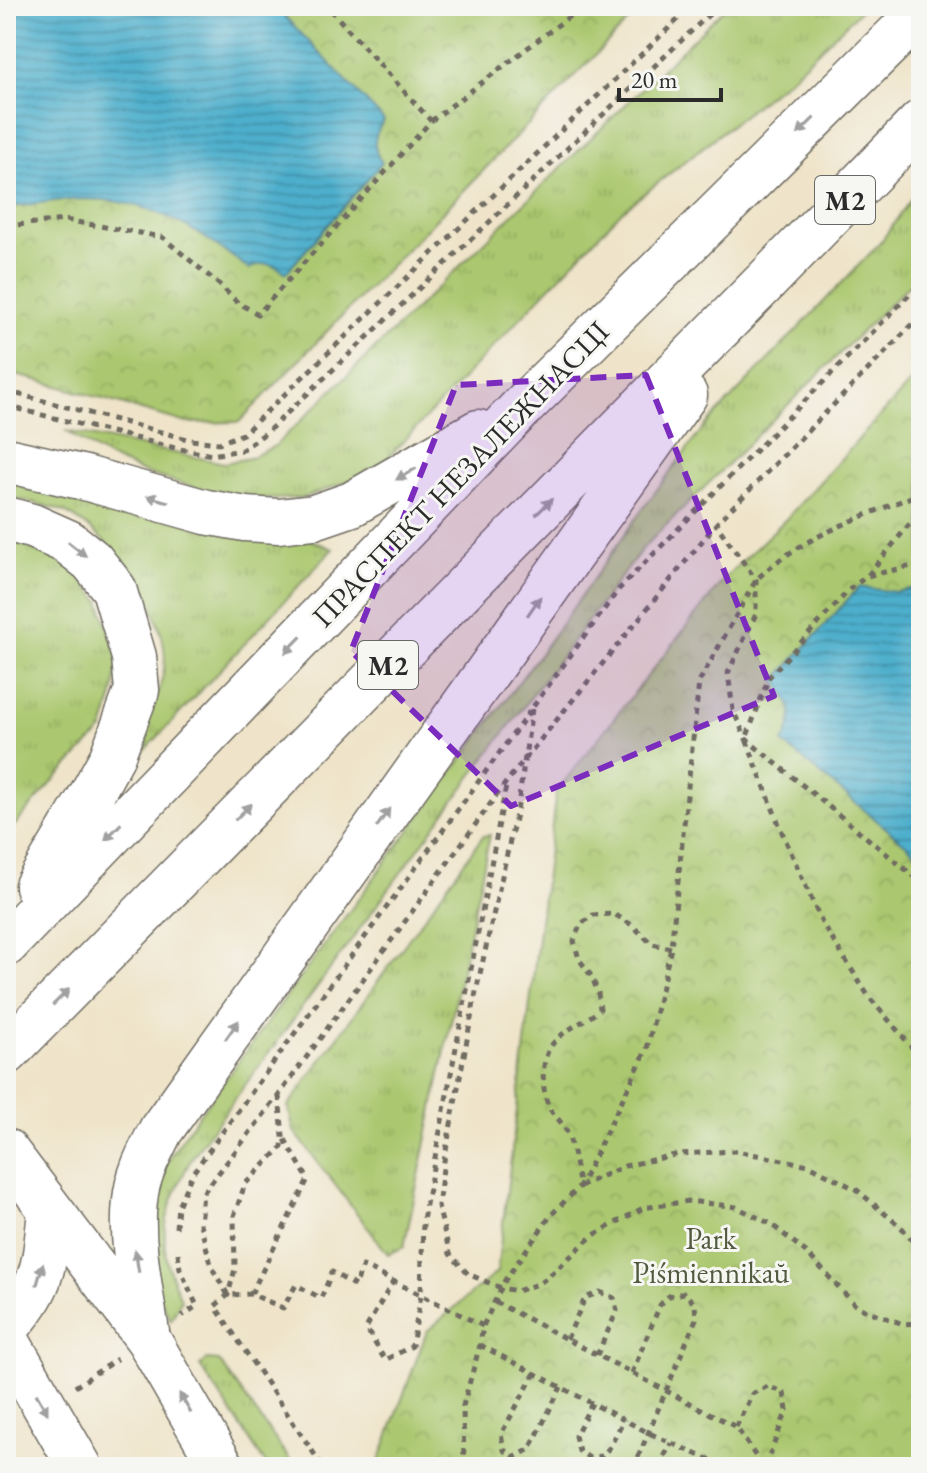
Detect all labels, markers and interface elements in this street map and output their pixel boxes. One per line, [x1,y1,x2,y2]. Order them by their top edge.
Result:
scale bar [619,52,721,102]
text: 20 m [631,64,678,95]
one-way arrow [797,116,816,134]
road number: М2 [815,176,875,224]
street label: ПРАСПЕКТ НЕЗАЛЕЖНАСЦІ [303,312,617,636]
one-way arrow [394,467,417,481]
one-way arrow [146,492,170,505]
one-way arrow [534,498,553,517]
one-way arrow [67,541,87,557]
one-way arrow [526,596,541,617]
one-way arrow [284,635,303,654]
road number: М2 [358,641,418,689]
one-way arrow [233,803,252,822]
one-way arrow [375,807,391,829]
one-way arrow [104,822,123,841]
one-way arrow [51,988,70,1007]
one-way arrow [224,1019,239,1040]
park label: Park Piśmiennikaŭ [633,1219,790,1292]
one-way arrow [131,1249,143,1274]
one-way arrow [34,1262,47,1286]
one-way arrow [35,1392,49,1415]
one-way arrow [178,1392,192,1414]

